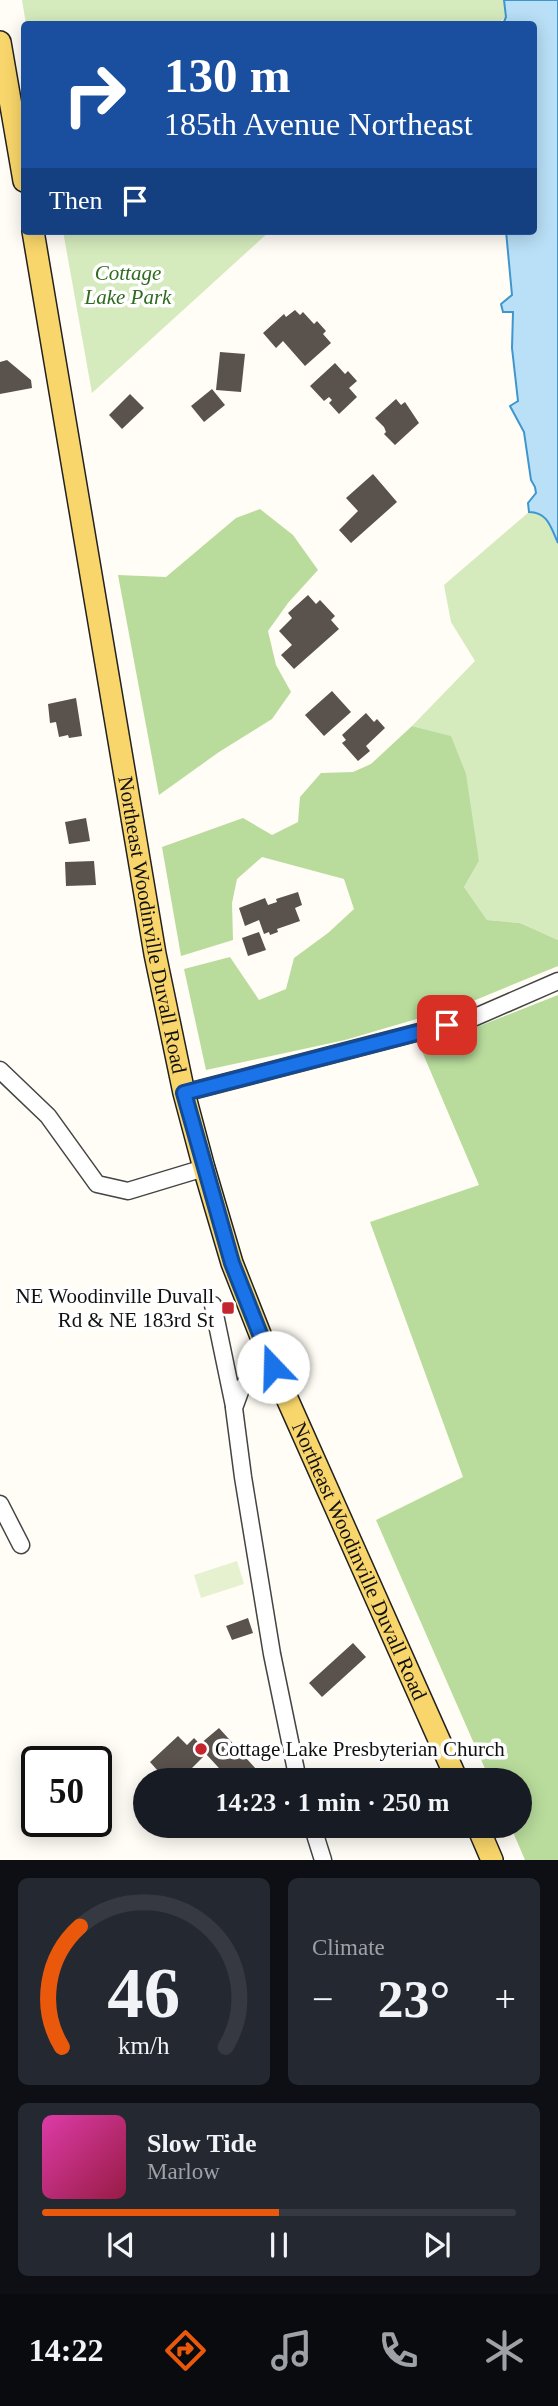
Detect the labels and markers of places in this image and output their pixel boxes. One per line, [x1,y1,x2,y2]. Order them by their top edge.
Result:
pin [417,995,477,1055]
place label: NE Woodinville Duvall Rd & NE 183rd St [15,1284,214,1332]
marker: NE Woodinville Duvall Rd & NE 183rd St [220,1300,236,1316]
place label: Cottage Lake Presbyterian Church [215,1737,505,1761]
marker: Cottage Lake Presbyterian Church [193,1741,209,1757]

